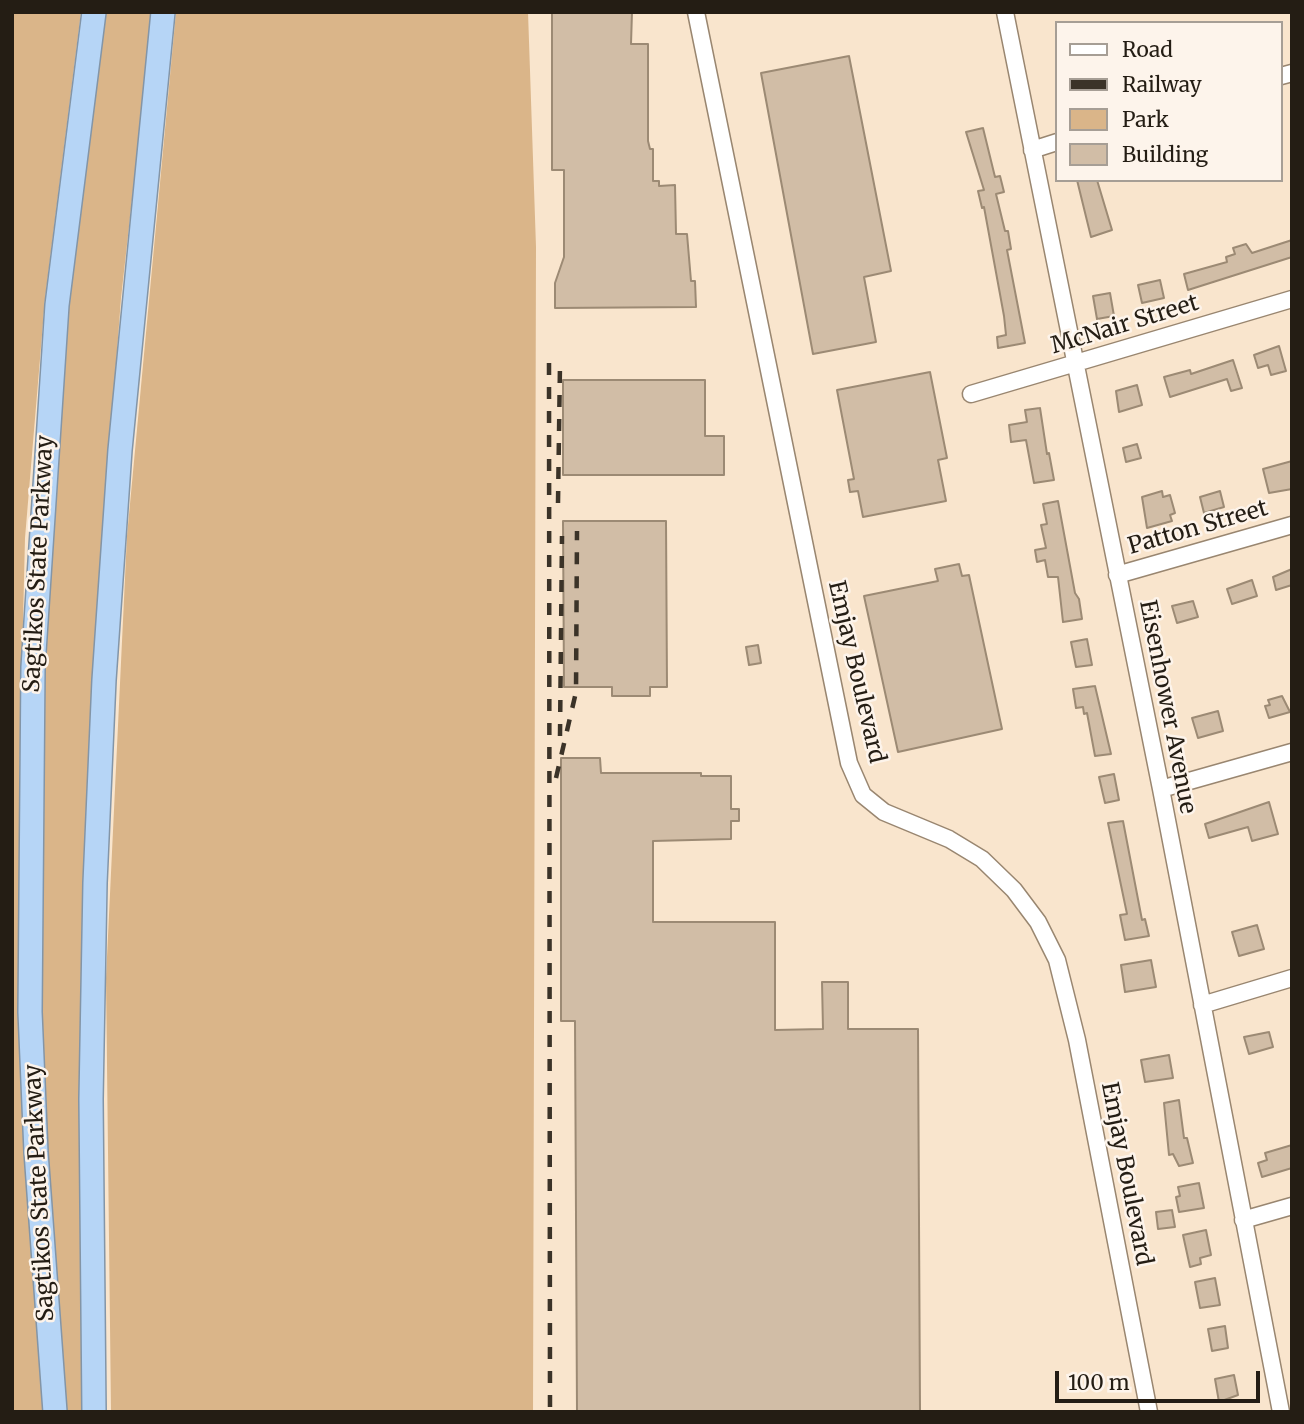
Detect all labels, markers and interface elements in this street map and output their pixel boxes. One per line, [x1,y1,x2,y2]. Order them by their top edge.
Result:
legend [1056,21,1283,182]
text: Road [1122,36,1173,63]
text: Railway [1122,71,1202,98]
text: Park [1122,106,1169,133]
text: Building [1122,141,1208,168]
street label: McNair Street [1048,289,1202,361]
street label: Sagtikos State Parkway [18,435,60,693]
street label: Patton Street [1125,495,1271,561]
street label: Emjay Boulevard [822,578,890,766]
street label: Eisenhower Avenue [1133,598,1201,816]
street label: Sagtikos State Parkway [19,1064,61,1322]
street label: Emjay Boulevard [1095,1080,1157,1268]
scale bar [1059,1358,1264,1402]
text: 100 m [1068,1369,1130,1396]

